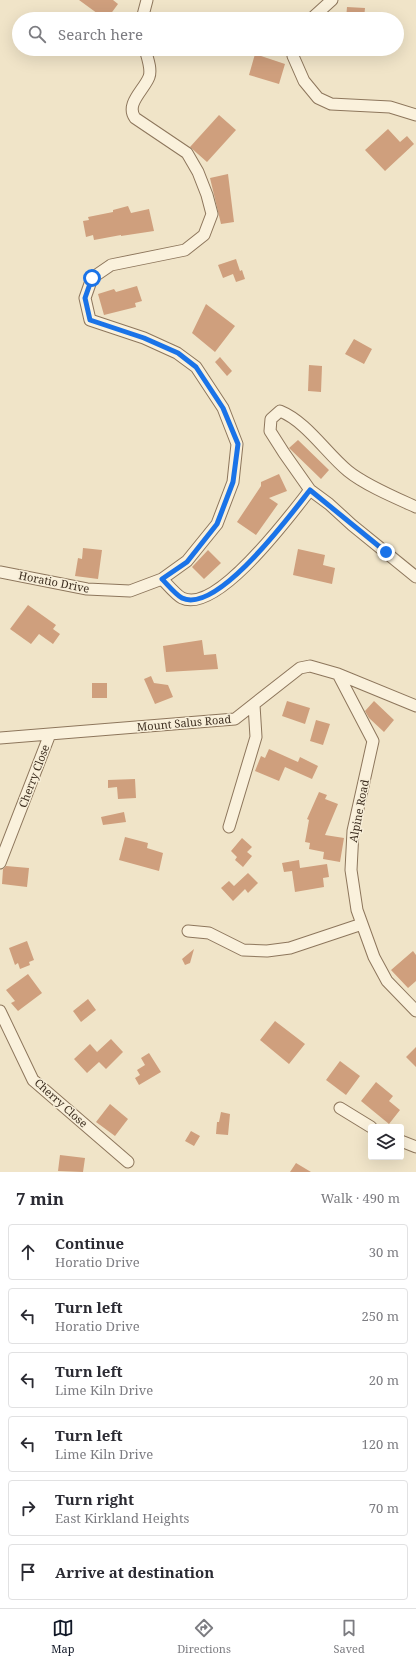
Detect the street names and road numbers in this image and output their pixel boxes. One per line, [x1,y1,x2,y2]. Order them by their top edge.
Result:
street label: Horatio Drive [17,567,91,596]
street label: Mount Salus Road [136,711,232,734]
street label: Cherry Close [15,742,52,810]
street label: Alpine Road [345,778,372,844]
street label: Cherry Close [32,1075,91,1130]

